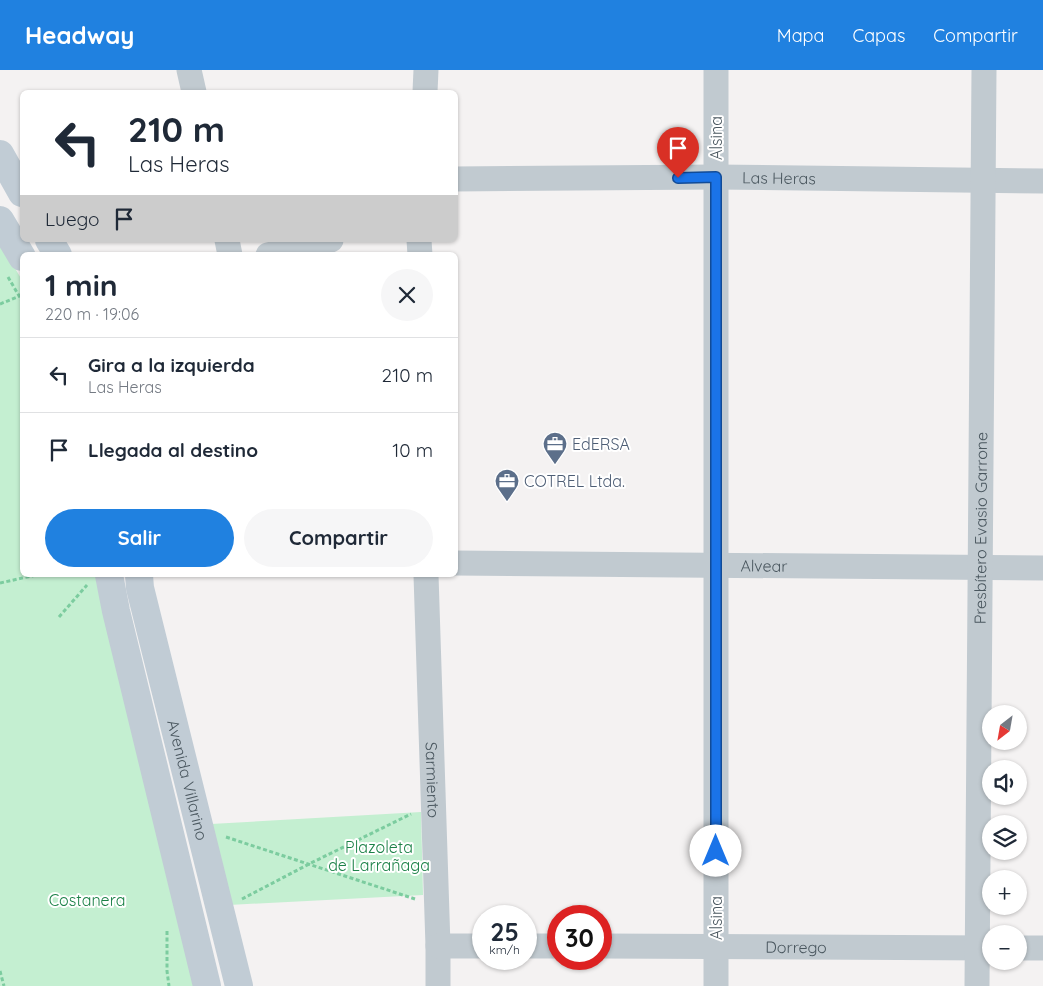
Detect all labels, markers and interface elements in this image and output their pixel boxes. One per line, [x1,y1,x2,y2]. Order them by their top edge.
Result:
text: Headway [25,20,134,50]
text: Mapa [777,24,824,47]
text: Capas [852,24,905,47]
text: Compartir [933,24,1018,47]
text: 210 m [128,107,225,151]
icon: left [45,110,110,175]
street label: Alsina [706,116,726,160]
pin [657,127,699,178]
icon: arrive [664,134,692,162]
text: Las Heras [128,150,230,178]
street label: Las Heras [742,167,816,188]
icon: arrive [110,205,138,233]
text: Luego [45,207,100,231]
text: 1 min [45,266,118,304]
button: close [381,269,433,321]
text: 220 m · 19:06 [45,304,139,324]
text: Gira a la izquierda [88,353,255,377]
icon: left [45,361,73,389]
text: 210 m [382,363,433,387]
text: Las Heras [88,377,162,397]
office icon: EdERSA [542,431,568,465]
street label: Presbítero Evasio Garrone [970,432,991,624]
place label: EdERSA [572,434,630,454]
icon: arrive [45,436,73,464]
text: Llegada al destino [88,438,258,462]
text: 10 m [392,438,433,462]
office icon: COTREL Ltda. [494,468,520,502]
place label: COTREL Ltda. [524,471,625,491]
button: Salir [45,509,234,567]
button: Compartir [244,509,433,567]
street label: Alvear [740,555,788,576]
north arrow [982,705,1028,750]
map controls [982,705,1027,970]
street label: Avenida Villarino [163,718,212,842]
street label: Sarmiento [421,741,444,818]
button: sound [982,760,1027,805]
button: layers [982,815,1027,860]
position arrow [689,824,741,876]
park label: Plazoleta de Larrañaga [328,837,430,875]
button: + [982,870,1027,915]
park label: Costanera [49,890,125,910]
street label: Alsina [706,896,726,940]
speed limit sign: 30 [547,905,612,970]
text: 25 [490,916,519,947]
button: − [982,925,1027,970]
street label: Dorrego [765,937,827,957]
text: km/h [489,942,520,957]

